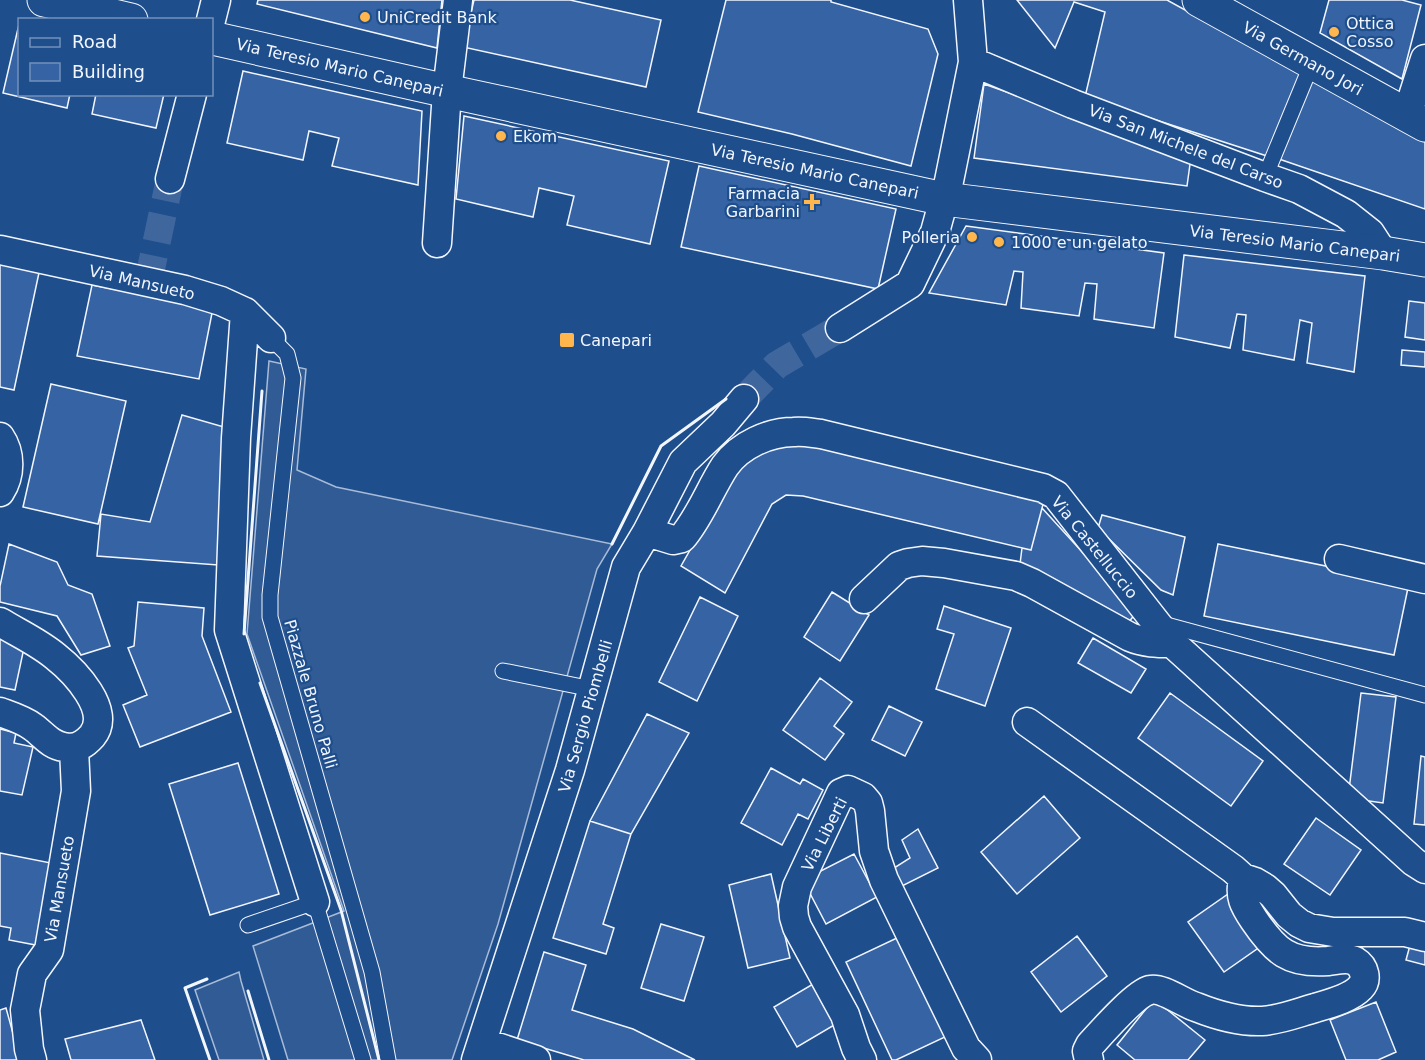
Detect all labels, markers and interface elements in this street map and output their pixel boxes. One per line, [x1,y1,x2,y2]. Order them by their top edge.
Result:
place label: UniCredit Bank [377,8,497,27]
marker: UniCredit Bank [358,10,372,24]
place label: Ottica Cosso [1346,14,1394,51]
legend [18,18,213,96]
street label: Via Germano Jori [1239,18,1366,99]
marker: Ottica Cosso [1327,25,1341,39]
text: Road [72,31,117,52]
street label: Via Teresio Mario Canepari [234,34,445,101]
text: Building [72,61,145,82]
street label: Via San Michele del Carso [1086,101,1286,192]
place label: Ekom [513,127,557,146]
marker: Ekom [494,129,508,143]
street label: Via Teresio Mario Canepari [709,140,921,203]
place label: Farmacia Garbarini [726,184,800,221]
marker: Farmacia Garbarini [805,195,819,209]
street label: Via Teresio Mario Canepari [1189,221,1401,266]
place label: Polleria [902,228,960,247]
marker: Polleria [965,230,979,244]
place label: 1000 e un gelato [1011,233,1147,252]
marker: 1000 e un gelato [992,235,1006,249]
street label: Via Mansueto [87,261,197,304]
marker: Canepari [558,331,576,349]
place label: Canepari [580,331,652,350]
street label: Via Castelluccio [1048,492,1142,602]
street label: Piazzale Bruno Palli [280,617,341,771]
street label: Via Sergio Piombelli [555,638,616,795]
street label: Via Liberti [798,794,851,874]
street label: Via Mansueto [41,834,78,944]

